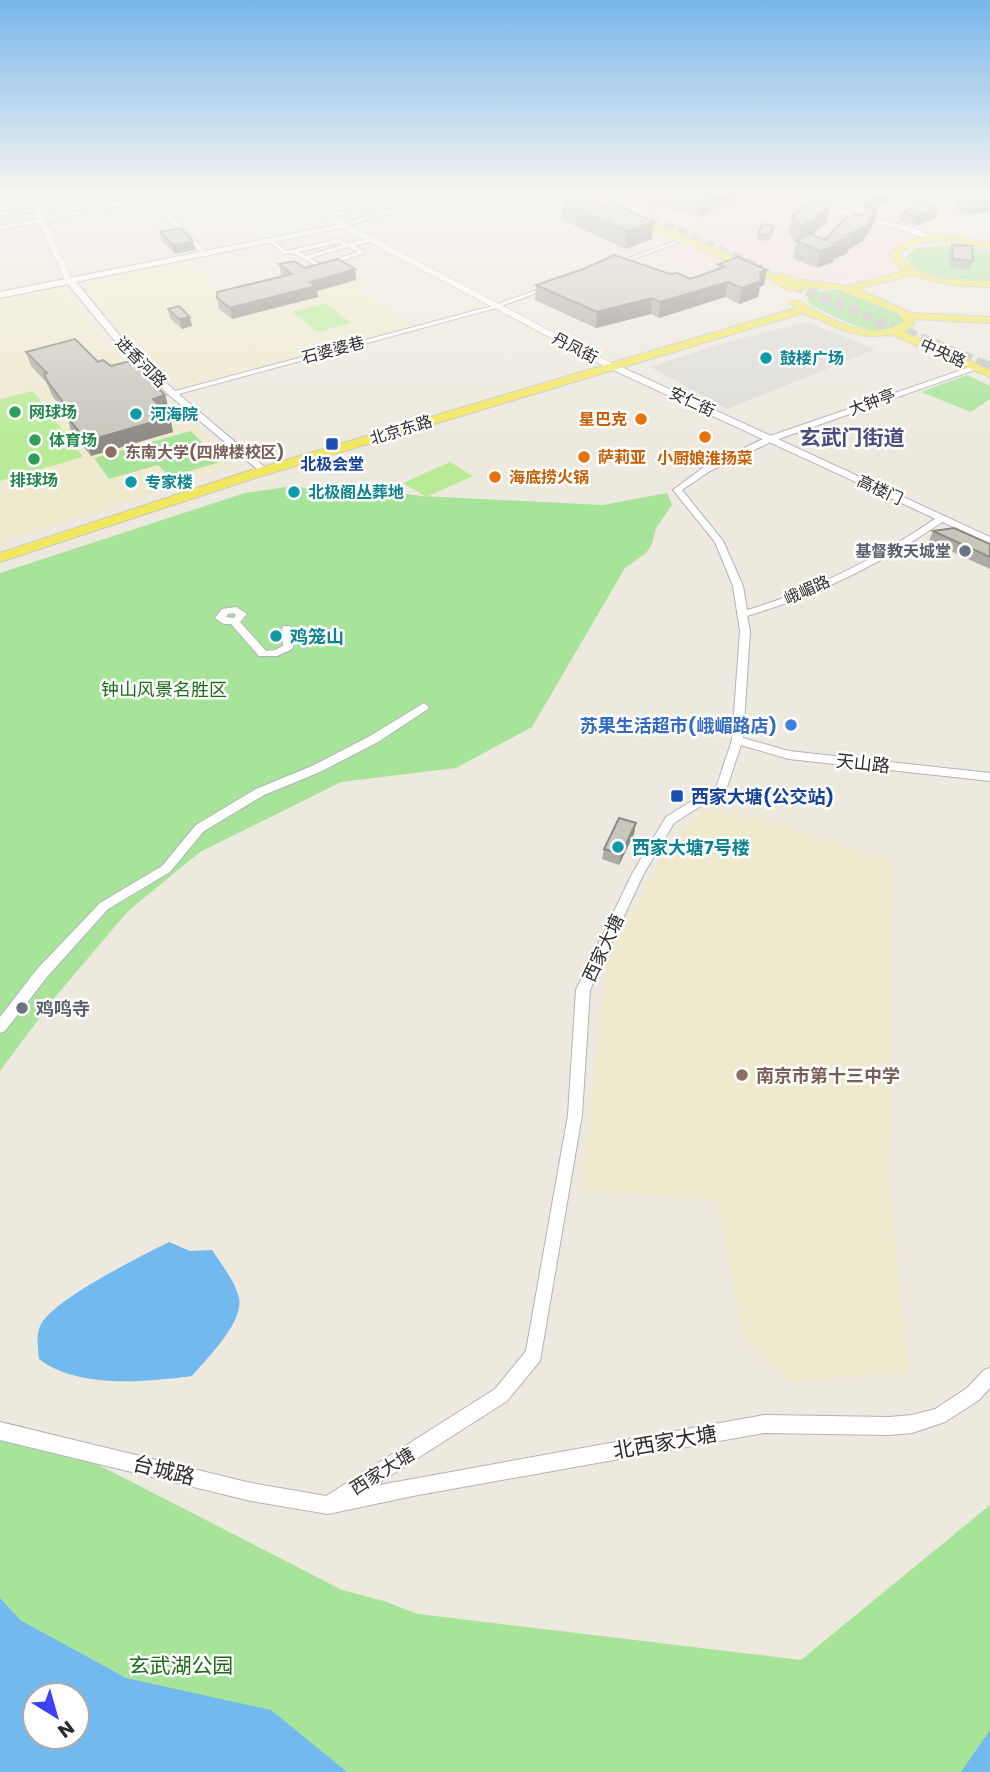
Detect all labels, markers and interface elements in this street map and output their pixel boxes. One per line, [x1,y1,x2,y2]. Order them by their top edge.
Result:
street label: 丹凤街 [548,327,602,369]
street label: 进香河路 [110,331,172,393]
street label: 石婆婆巷 [299,331,367,369]
street label: 中央路 [916,333,970,373]
place label: 鼓楼广场 [780,347,844,370]
marker: 鼓楼广场 [758,350,774,366]
street label: 安仁街 [665,381,719,423]
street label: 大钟亭 [846,383,898,421]
place label: 网球场 [29,401,77,424]
place label: 河海院 [150,403,198,426]
marker: 网球场 [7,404,23,420]
marker: 河海院 [128,406,144,422]
place label: 星巴克 [579,408,627,431]
street label: 北京东路 [367,410,435,450]
marker: 星巴克 [633,411,649,427]
district label: 玄武门街道 [800,423,905,452]
place label: 体育场 [49,429,97,452]
marker: 小厨娘淮扬菜 [697,429,713,445]
marker: 体育场 [27,432,43,448]
marker: 北极会堂 [324,436,340,452]
place label: 东南大学(四牌楼校区) [125,441,284,464]
marker: 东南大学(四牌楼校区) [103,444,119,460]
place label: 萨莉亚 [598,446,646,469]
place label: 小厨娘淮扬菜 [657,447,753,470]
marker: 萨莉亚 [576,449,592,465]
marker: 排球场 [26,451,42,467]
place label: 北极会堂 [300,453,364,476]
place label: 海底捞火锅 [509,466,589,489]
place label: 排球场 [10,469,58,492]
marker: 海底捞火锅 [487,469,503,485]
street label: 高楼门 [853,469,907,511]
place label: 专家楼 [145,471,193,494]
marker: 专家楼 [123,474,139,490]
place label: 北极阁丛葬地 [308,481,404,504]
marker: 北极阁丛葬地 [286,484,302,500]
place label: 基督教天城堂 [855,540,951,563]
marker: 基督教天城堂 [957,543,973,559]
street label: 峨嵋路 [780,570,834,610]
place label: 鸡笼山 [290,624,344,649]
marker: 鸡笼山 [268,628,284,644]
park label: 钟山风景名胜区 [101,677,227,702]
place label: 苏果生活超市(峨嵋路店) [580,713,777,738]
marker: 苏果生活超市(峨嵋路店) [783,717,799,733]
street label: 天山路 [835,748,891,778]
place label: 西家大塘(公交站) [691,784,834,809]
marker: 西家大塘(公交站) [669,788,685,804]
place label: 西家大塘7号楼 [632,835,750,860]
marker: 西家大塘7号楼 [610,839,626,855]
street label: 西家大塘 [576,910,630,986]
place label: 鸡鸣寺 [36,996,90,1021]
marker: 鸡鸣寺 [14,1000,30,1016]
place label: 南京市第十三中学 [756,1063,900,1088]
marker: 南京市第十三中学 [734,1067,750,1083]
street label: 北西家大塘 [611,1419,719,1465]
street label: 西家大塘 [345,1441,419,1501]
street label: 台城路 [130,1448,198,1492]
park label: 玄武湖公园 [129,1651,234,1680]
north arrow [21,1681,91,1751]
text: N [52,1714,80,1744]

